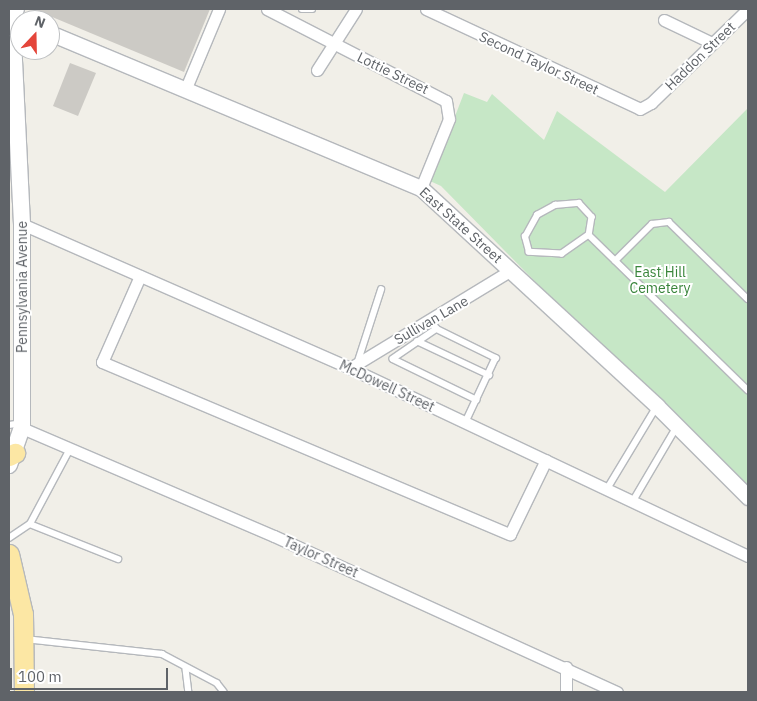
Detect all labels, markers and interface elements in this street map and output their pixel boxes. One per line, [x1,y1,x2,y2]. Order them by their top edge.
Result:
north arrow [10,10,60,60]
text: N [32,12,48,32]
street label: Haddon Street [661,18,739,94]
street label: Second Taylor Street [477,28,601,98]
street label: Lottie Street [355,49,431,97]
street label: East State Street [416,184,506,266]
street label: Pennsylvania Avenue [14,221,30,353]
park label: East Hill Cemetery [629,264,691,296]
street label: Sullivan Lane [391,292,471,348]
street label: McDowell Street [337,357,437,415]
street label: Taylor Street [281,533,361,581]
scale bar [12,658,170,690]
text: 100 m [18,667,62,686]

